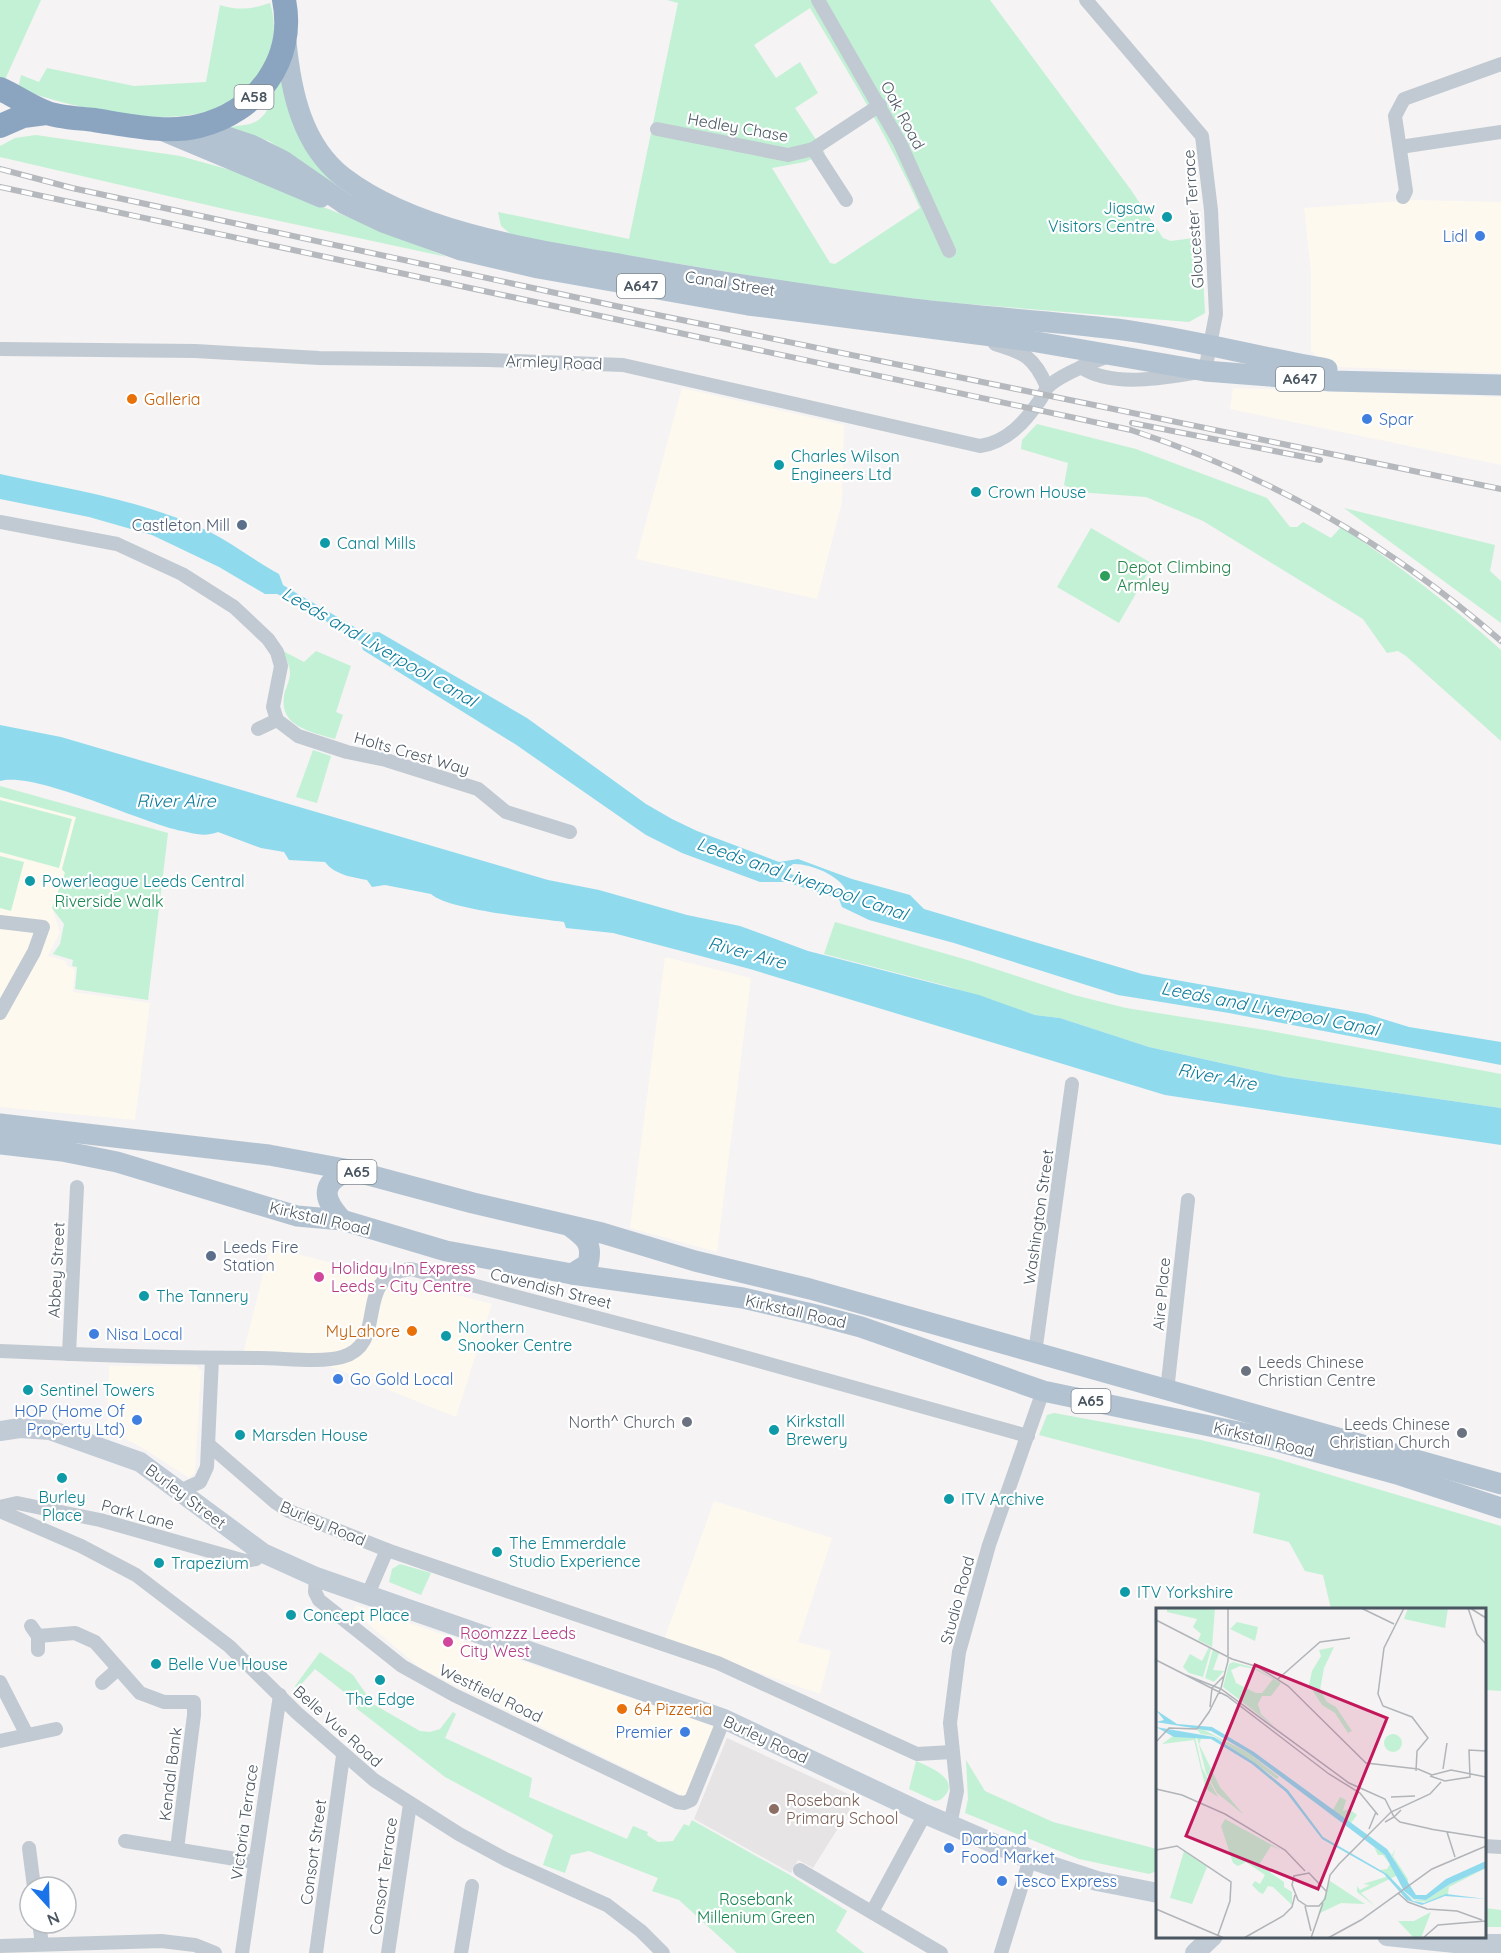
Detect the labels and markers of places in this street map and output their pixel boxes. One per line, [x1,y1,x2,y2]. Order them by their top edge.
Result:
place label: Jigsaw Visitors Centre [1048,198,1155,236]
marker: Jigsaw Visitors Centre [1160,210,1174,224]
place label: Lidl [1443,226,1468,246]
marker: Lidl [1473,229,1487,243]
place label: Galleria [144,389,201,409]
marker: Galleria [125,392,139,406]
place label: Spar [1379,409,1414,429]
marker: Spar [1360,412,1374,426]
place label: Charles Wilson Engineers Ltd [791,446,900,484]
marker: Charles Wilson Engineers Ltd [772,458,786,472]
place label: Crown House [988,482,1086,502]
marker: Crown House [969,485,983,499]
place label: Castleton Mill [132,515,230,535]
marker: Castleton Mill [235,518,249,532]
place label: Canal Mills [337,533,416,553]
marker: Canal Mills [318,536,332,550]
place label: Depot Climbing Armley [1117,557,1231,595]
marker: Depot Climbing Armley [1098,569,1112,583]
place label: Powerleague Leeds Central [42,871,245,891]
marker: Powerleague Leeds Central [23,874,37,888]
place label: Leeds Fire Station [223,1237,299,1275]
marker: Leeds Fire Station [204,1249,218,1263]
place label: Holiday Inn Express Leeds - City Centre [331,1258,475,1296]
marker: Holiday Inn Express Leeds - City Centre [312,1270,326,1284]
place label: The Tannery [156,1286,249,1306]
marker: The Tannery [137,1289,151,1303]
place label: Northern Snooker Centre [458,1317,572,1355]
place label: MyLahore [326,1321,400,1341]
place label: Nisa Local [106,1324,183,1344]
marker: MyLahore [405,1324,419,1338]
marker: Nisa Local [87,1327,101,1341]
marker: Northern Snooker Centre [439,1329,453,1343]
place label: Leeds Chinese Christian Centre [1258,1352,1376,1390]
marker: Leeds Chinese Christian Centre [1239,1364,1253,1378]
place label: Go Gold Local [350,1369,453,1389]
marker: Go Gold Local [331,1372,345,1386]
place label: Sentinel Towers [40,1380,155,1400]
marker: Sentinel Towers [21,1383,35,1397]
place label: HOP (Home Of Property Ltd) [14,1401,125,1439]
place label: Kirkstall Brewery [786,1411,848,1449]
place label: North^ Church [569,1412,675,1432]
marker: HOP (Home Of Property Ltd) [130,1413,144,1427]
place label: Leeds Chinese Christian Church [1329,1414,1450,1452]
marker: North^ Church [680,1415,694,1429]
marker: Kirkstall Brewery [767,1423,781,1437]
place label: Marsden House [252,1425,368,1445]
marker: Leeds Chinese Christian Church [1455,1426,1469,1440]
marker: Marsden House [233,1428,247,1442]
marker: Burley Place [55,1471,69,1485]
place label: Burley Place [38,1487,86,1525]
place label: ITV Archive [961,1489,1044,1509]
marker: ITV Archive [942,1492,956,1506]
place label: The Emmerdale Studio Experience [509,1533,640,1571]
marker: The Emmerdale Studio Experience [490,1545,504,1559]
place label: Trapezium [171,1553,249,1573]
marker: Trapezium [152,1556,166,1570]
place label: ITV Yorkshire [1137,1582,1233,1602]
marker: ITV Yorkshire [1118,1585,1132,1599]
place label: Concept Place [303,1605,409,1625]
marker: Concept Place [284,1608,298,1622]
place label: Roomzzz Leeds City West [460,1623,576,1661]
marker: Roomzzz Leeds City West [441,1635,455,1649]
place label: Belle Vue House [168,1654,288,1674]
marker: Belle Vue House [149,1657,163,1671]
marker: The Edge [373,1673,387,1687]
place label: The Edge [345,1689,415,1709]
place label: 64 Pizzeria [634,1699,712,1719]
marker: 64 Pizzeria [615,1702,629,1716]
place label: Premier [615,1722,673,1742]
marker: Premier [678,1725,692,1739]
place label: Rosebank Primary School [786,1790,898,1828]
marker: Rosebank Primary School [767,1802,781,1816]
place label: Darband Food Market [961,1829,1055,1867]
marker: Darband Food Market [942,1841,956,1855]
place label: Tesco Express [1014,1871,1117,1891]
marker: Tesco Express [995,1874,1009,1888]

